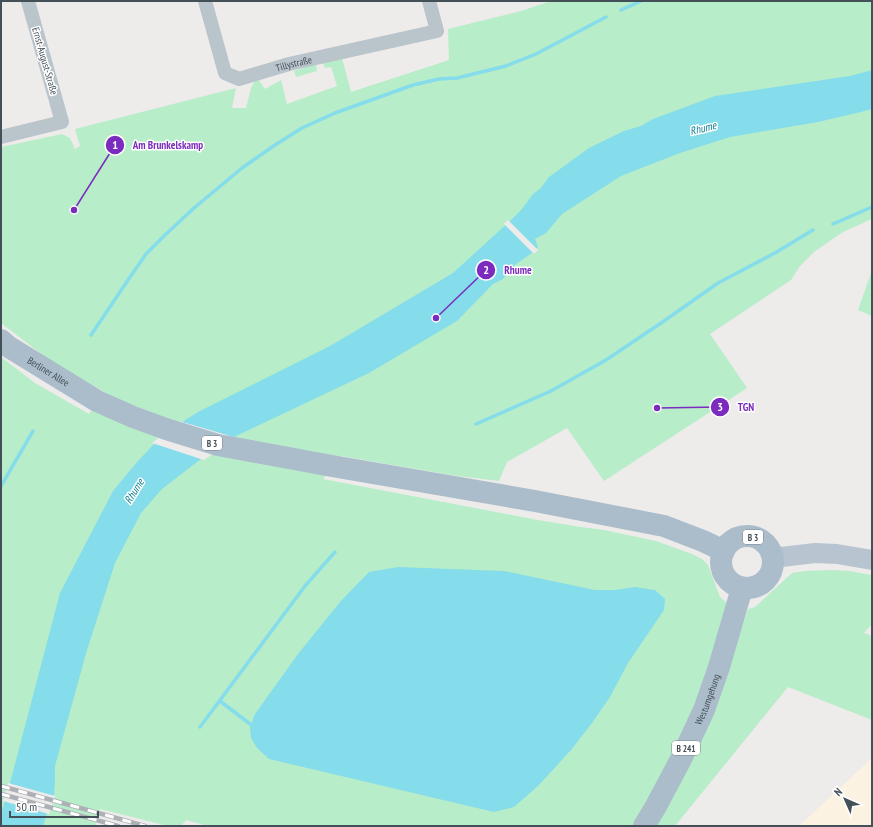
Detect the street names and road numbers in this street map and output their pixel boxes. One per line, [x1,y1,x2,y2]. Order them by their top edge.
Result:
street label: Ernst-August-Straße [29,26,61,96]
street label: Tillystraße [274,53,313,74]
street label: Berliner Allee [25,353,72,389]
road number: B 3 [202,436,222,450]
road number: B 3 [743,530,763,544]
street label: Westumgehung [692,672,723,727]
road number: B 241 [672,741,700,755]

